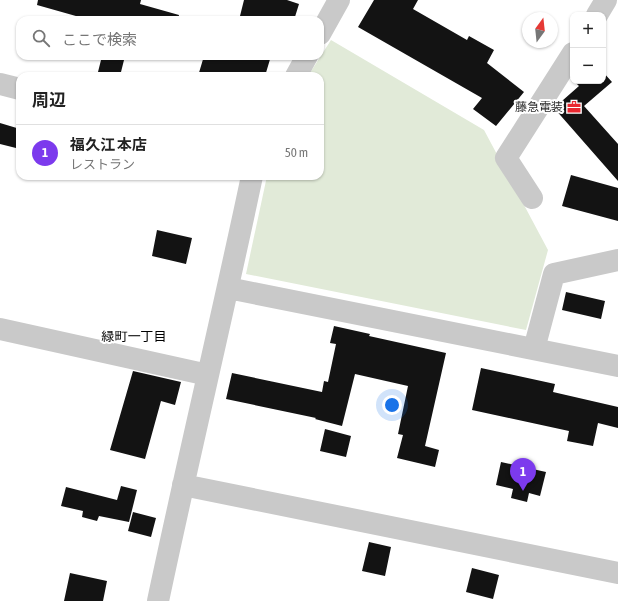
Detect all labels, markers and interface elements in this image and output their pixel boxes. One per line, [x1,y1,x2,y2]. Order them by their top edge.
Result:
north arrow [522,12,558,48]
map controls [570,12,606,84]
button: + [570,12,606,48]
search box [16,16,324,60]
icon: search [30,27,52,49]
text: ここで検索 [62,31,137,48]
button: − [570,48,606,84]
text: 周辺 [32,90,66,110]
office icon: 藤急電装 [566,99,582,115]
place label: 藤急電装 [515,100,563,114]
text: 福久江 本店 [70,136,147,153]
text: 1 [42,145,48,160]
text: 50 m [285,145,308,160]
text: レストラン [70,157,135,172]
district label: 緑町一丁目 [101,329,167,344]
your location [382,395,402,415]
pin: 1 [510,458,536,491]

